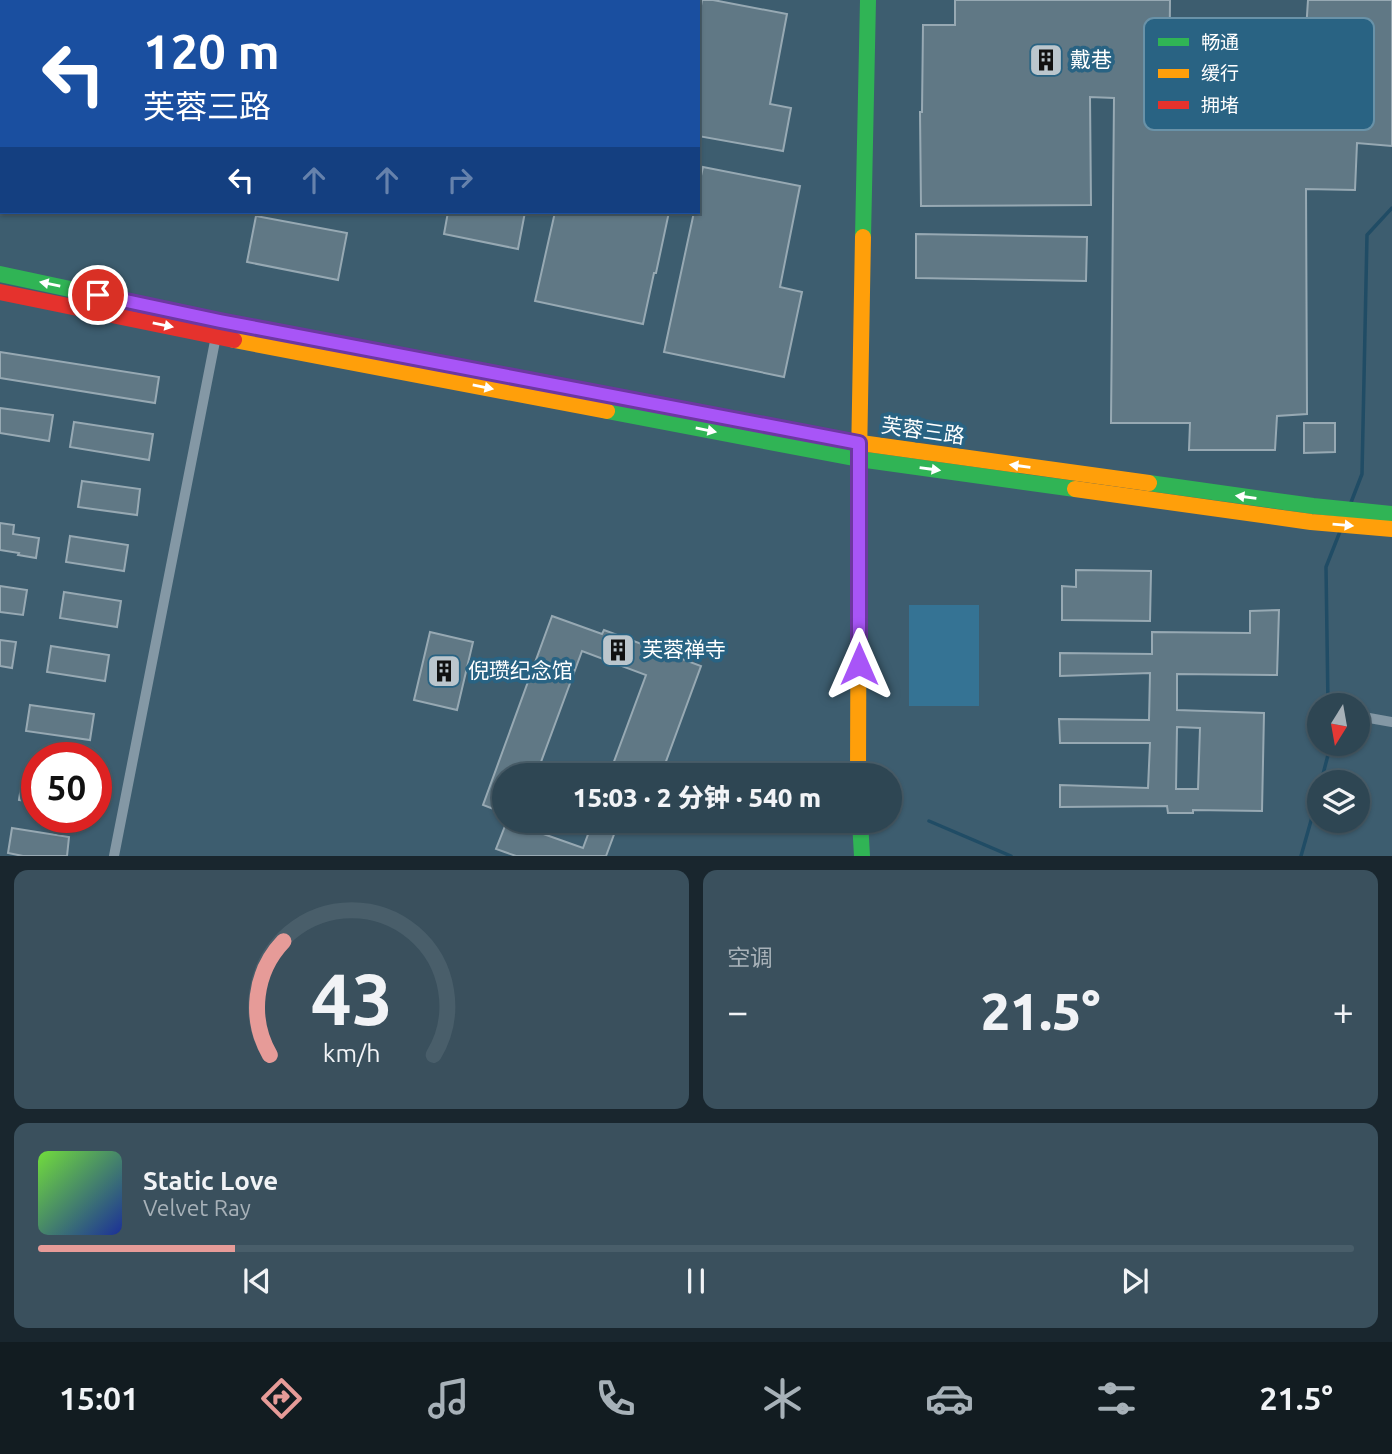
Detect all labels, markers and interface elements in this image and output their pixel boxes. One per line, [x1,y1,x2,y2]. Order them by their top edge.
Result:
legend [1144,18,1374,130]
text: 120 m [143,23,280,78]
icon: left [28,28,119,119]
text: 畅通 [1201,31,1239,53]
building icon: 戴巷 [1027,41,1065,79]
place label: 戴巷 [1070,47,1112,71]
text: 缓行 [1201,62,1239,84]
text: 芙蓉三路 [143,88,271,124]
text: 拥堵 [1201,94,1239,116]
icon: left [222,161,260,199]
icon: ahead [295,161,333,199]
icon: ahead [368,161,406,199]
icon: right [441,161,479,199]
pin [68,265,128,325]
icon: arrive [79,276,117,314]
one-way arrow [39,279,61,290]
one-way arrow [152,320,174,331]
one-way arrow [472,382,494,393]
street label: 芙蓉三路 [880,412,966,448]
one-way arrow [695,424,717,435]
one-way arrow [1009,460,1031,471]
one-way arrow [919,464,941,475]
one-way arrow [1234,492,1256,503]
one-way arrow [1332,520,1354,531]
position arrow [822,627,896,701]
building icon: 芙蓉禅寺 [599,631,637,669]
place label: 芙蓉禅寺 [642,637,726,661]
building icon: 倪瓒纪念馆 [425,652,463,690]
place label: 倪瓒纪念馆 [468,658,573,682]
north arrow [1307,693,1370,756]
map controls [1307,693,1370,833]
speed limit sign: 50 [21,742,112,833]
button: layers [1307,770,1370,833]
text: 15:03 · 2 分钟 · 540 m [573,783,821,812]
text: 空调 [727,945,773,970]
text: 43 [310,958,393,1040]
text: 21.5° [981,982,1100,1040]
text: − [727,990,748,1032]
text: + [1333,990,1354,1032]
text: km/h [323,1039,380,1067]
text: Static Love [143,1166,278,1195]
text: Velvet Ray [143,1195,251,1220]
icon: previous [238,1262,276,1300]
icon: pause [677,1262,715,1300]
icon: next [1116,1262,1154,1300]
icon: directions [257,1374,306,1423]
icon: music [424,1374,473,1423]
icon: phone [591,1374,640,1423]
icon: climate [758,1374,807,1423]
icon: car [925,1374,974,1423]
icon: filters [1092,1374,1141,1423]
text: 15:01 [59,1380,139,1416]
text: 21.5° [1260,1380,1333,1416]

